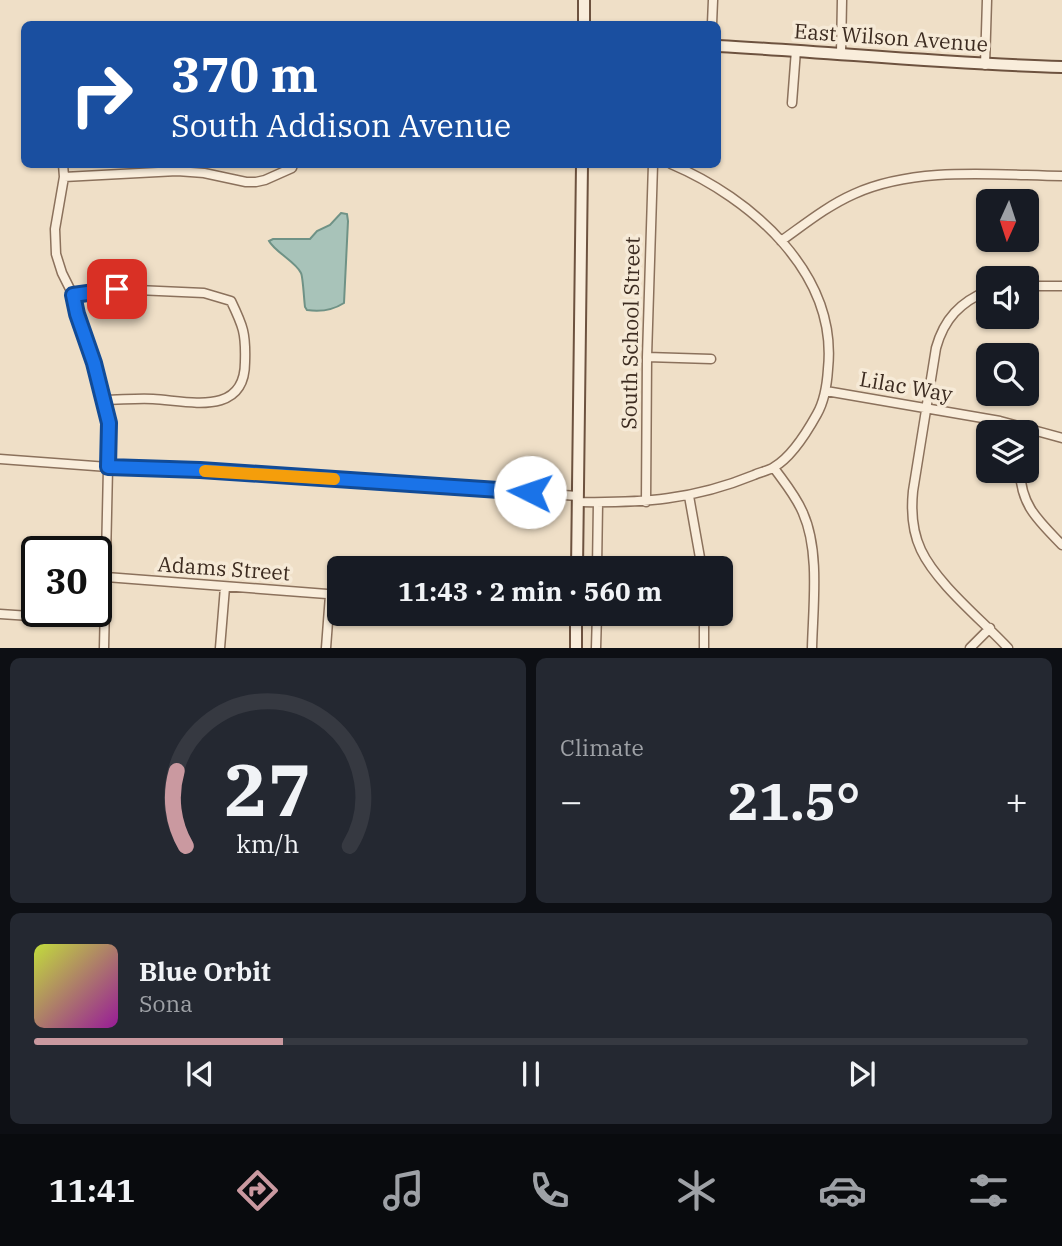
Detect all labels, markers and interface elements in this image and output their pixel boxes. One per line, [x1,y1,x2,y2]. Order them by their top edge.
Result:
street label: East Wilson Avenue [793,16,989,58]
text: 370 m [171,42,318,105]
icon: right [56,49,147,140]
text: South Addison Avenue [171,104,511,146]
north arrow [976,189,1040,252]
map controls [976,189,1039,483]
street label: South School Street [614,236,646,430]
pin [87,259,147,319]
button: sound [976,266,1039,329]
icon: arrive [98,270,136,308]
button: search [976,343,1039,406]
street label: Lilac Way [857,364,956,408]
button: layers [976,420,1039,483]
position arrow [493,455,567,529]
speed limit sign: 30 [21,536,112,627]
street label: Adams Street [157,549,291,587]
text: 11:43 · 2 min · 560 m [398,574,662,608]
text: Climate [560,732,644,762]
text: 27 [224,742,312,837]
text: 21.5° [728,767,860,834]
text: − [560,776,583,825]
text: + [1005,776,1028,825]
text: km/h [236,827,300,860]
text: Blue Orbit [139,954,271,988]
text: Sona [139,988,193,1018]
icon: previous [181,1055,219,1093]
icon: pause [512,1055,550,1093]
icon: next [843,1055,881,1093]
icon: directions [233,1166,282,1215]
icon: music [379,1166,428,1215]
icon: phone [525,1166,574,1215]
icon: climate [672,1166,721,1215]
icon: car [818,1166,867,1215]
icon: filters [964,1166,1013,1215]
text: 11:41 [49,1169,135,1211]

